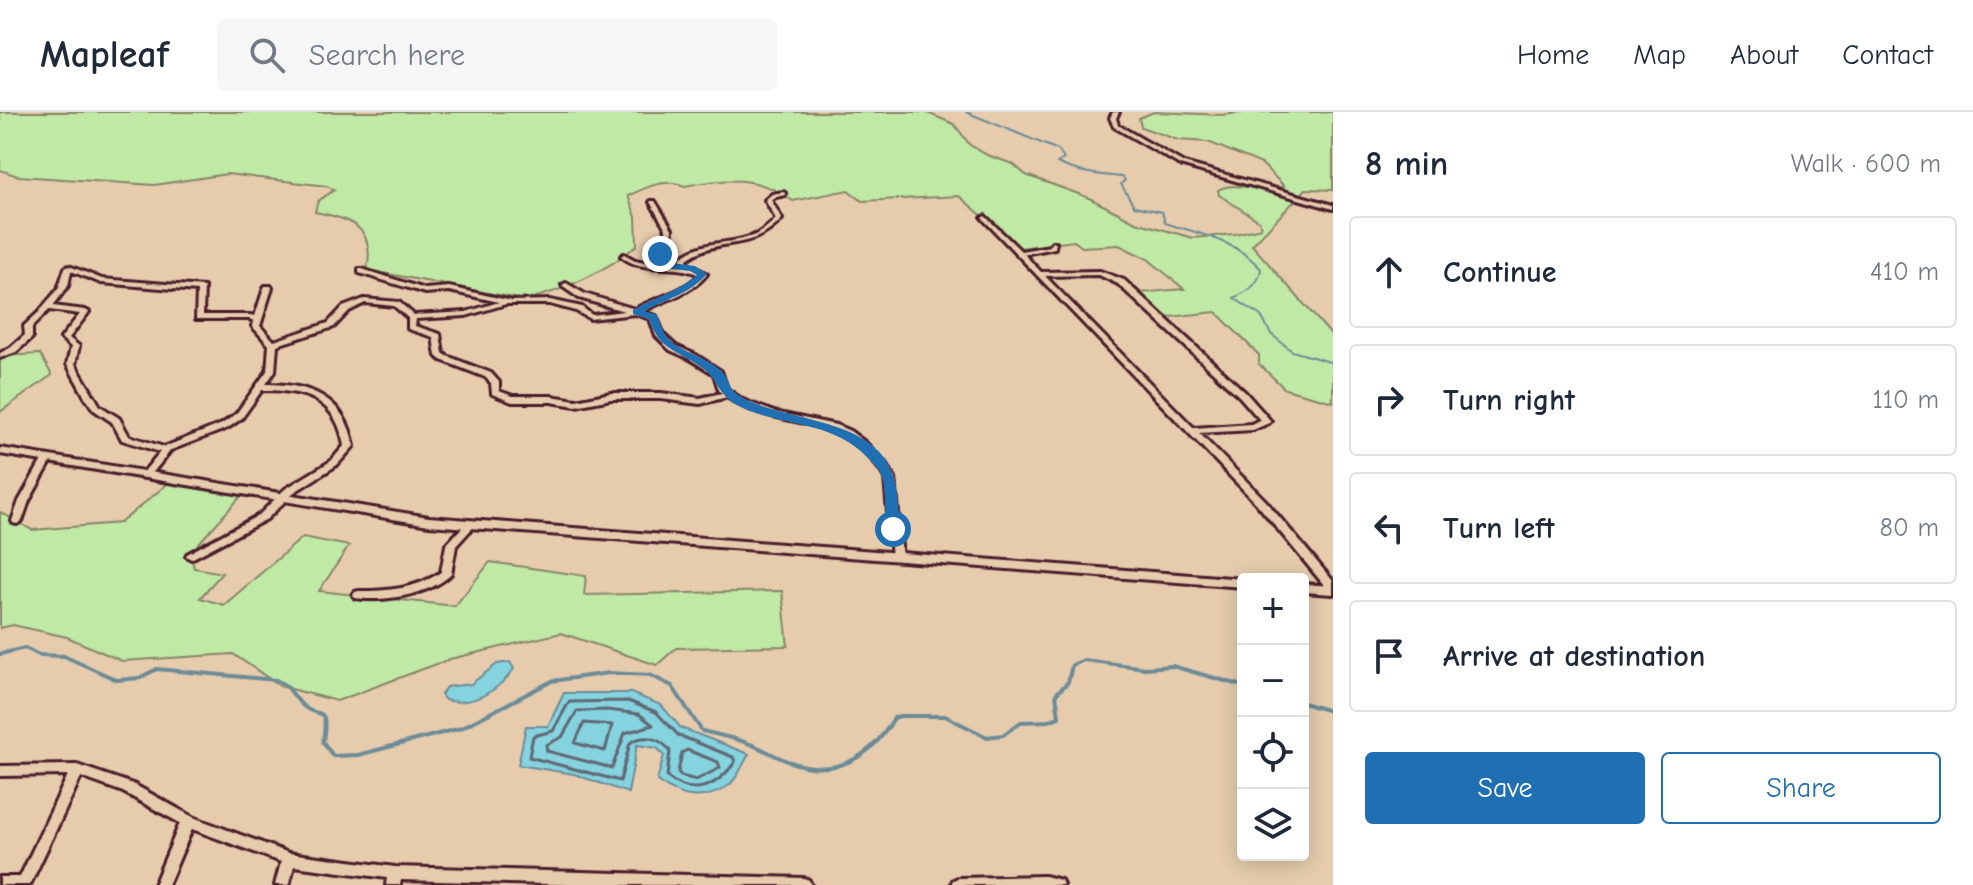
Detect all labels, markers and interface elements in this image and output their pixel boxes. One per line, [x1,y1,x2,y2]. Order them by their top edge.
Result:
search box [217,19,777,91]
text: Mapleaf [40,33,169,77]
icon: search [245,33,289,77]
text: Search here [309,38,465,73]
text: Home [1517,39,1589,71]
text: Map [1633,39,1686,71]
text: About [1730,39,1798,71]
text: Contact [1842,39,1933,71]
text: 8 min [1365,144,1448,184]
text: Walk · 600 m [1791,149,1941,179]
route end [642,236,678,272]
icon: ahead [1367,250,1411,294]
text: Continue [1443,255,1557,290]
text: 410 m [1870,257,1939,287]
icon: right [1367,378,1411,422]
text: Turn right [1443,383,1575,418]
text: 110 m [1872,385,1939,415]
icon: left [1367,506,1411,550]
route start [875,511,911,547]
text: Turn left [1443,511,1555,546]
text: 80 m [1880,513,1939,543]
map controls [1237,573,1309,861]
button: + [1237,573,1309,645]
icon: arrive [1367,634,1411,678]
text: Arrive at destination [1443,639,1705,674]
button: − [1237,645,1309,717]
button: locate [1237,717,1309,789]
button: Save [1365,752,1645,824]
button: Share [1661,752,1941,824]
button: layers [1237,789,1309,861]

